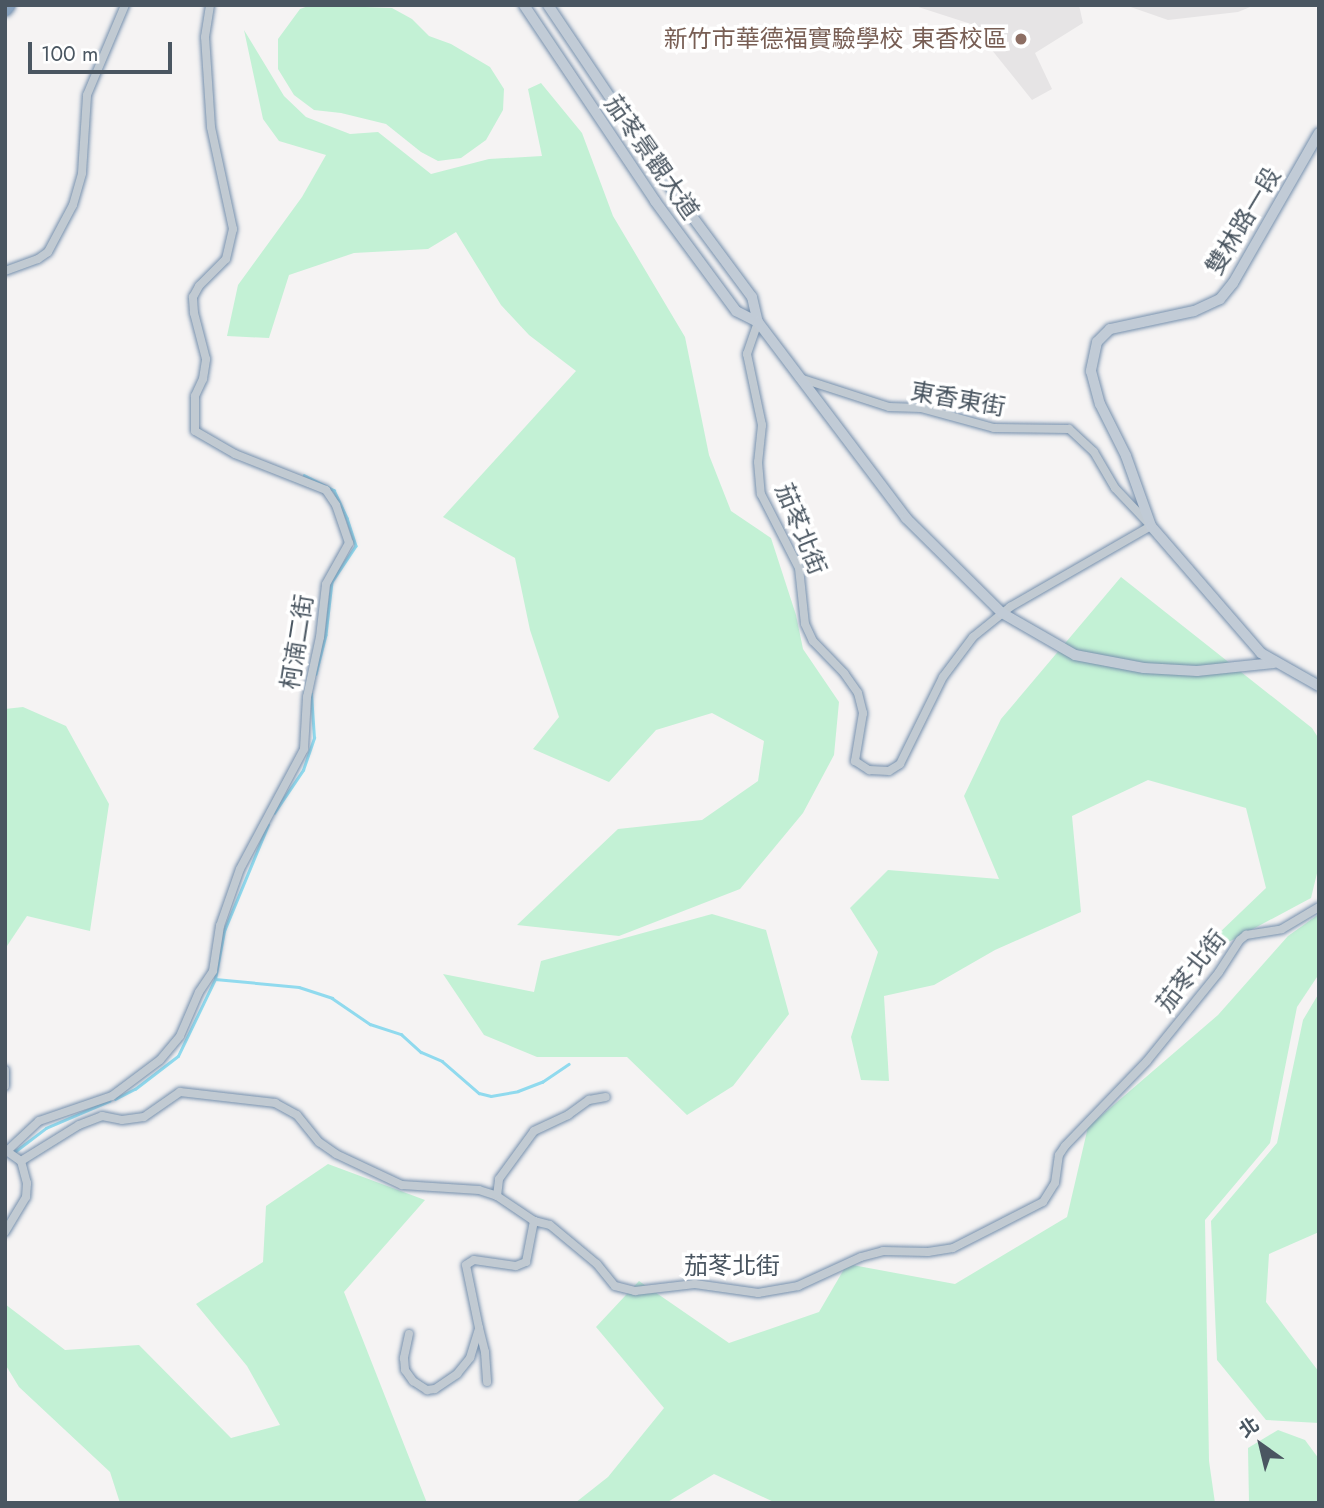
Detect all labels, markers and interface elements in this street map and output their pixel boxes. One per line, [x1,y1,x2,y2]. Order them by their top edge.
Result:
place label: 新竹市華德福實驗學校 東香校區 [664,25,1007,53]
scale bar [32,28,175,72]
marker: 新竹市華德福實驗學校 東香校區 [1013,31,1029,47]
text: 100 m [41,39,98,69]
street label: 茄苳景觀大道 [599,90,705,224]
street label: 雙林路一段 [1200,162,1286,280]
street label: 東香東街 [908,376,1008,422]
street label: 茄苳北街 [770,479,832,579]
street label: 柯湳二街 [275,592,319,692]
street label: 茄苳北街 [1150,924,1232,1018]
street label: 茄苳北街 [684,1252,780,1280]
north arrow [1226,1410,1296,1480]
text: 北 [1234,1411,1264,1444]

